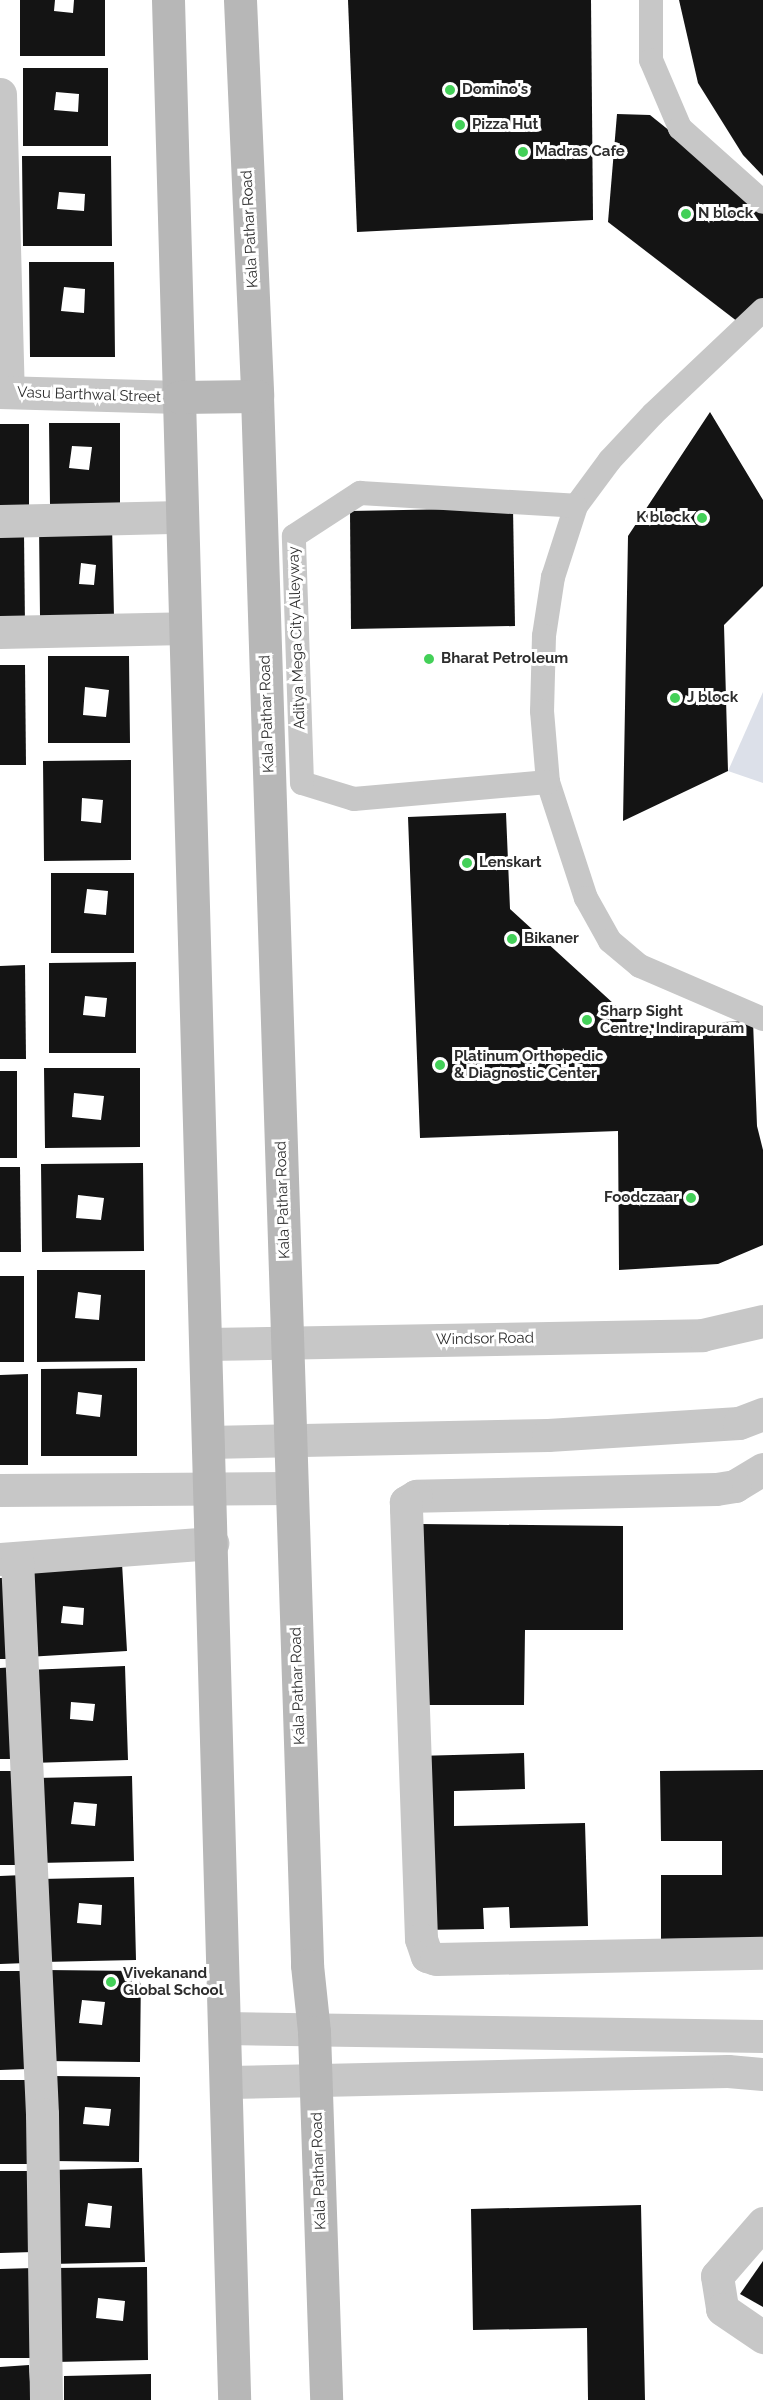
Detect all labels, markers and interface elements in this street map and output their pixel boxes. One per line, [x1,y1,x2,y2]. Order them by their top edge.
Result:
place label: Domino's [462,81,528,99]
marker: Domino's [443,83,457,97]
place label: Pizza Hut [472,116,538,134]
marker: Pizza Hut [453,118,467,132]
place label: Madras Cafe [535,143,625,161]
marker: Madras Cafe [516,145,530,159]
street label: Kala Pathar Road [238,169,262,289]
place label: N block [698,205,753,223]
marker: N block [679,207,693,221]
street label: Vasu Barthwal Street [17,383,161,407]
place label: K block [636,509,690,527]
marker: K block [695,511,709,525]
street label: Aditya Mega City Alleyway [285,546,309,730]
place label: Bharat Petroleum [441,650,568,668]
marker: Bharat Petroleum [422,652,436,666]
street label: Kala Pathar Road [256,655,278,773]
place label: J block [687,689,738,707]
marker: J block [668,691,682,705]
place label: Lenskart [479,854,542,872]
marker: Lenskart [460,856,474,870]
place label: Bikaner [524,930,579,948]
marker: Bikaner [505,932,519,946]
place label: Sharp Sight Centre, Indirapuram [600,1002,744,1037]
marker: Sharp Sight Centre, Indirapuram [578,1011,596,1029]
place label: Platinum Orthopedic & Diagnostic Center [454,1047,604,1082]
marker: Platinum Orthopedic & Diagnostic Center [431,1056,449,1074]
street label: Kala Pathar Road [272,1141,294,1259]
place label: Foodczaar [604,1189,679,1207]
marker: Foodczaar [684,1191,698,1205]
street label: Windsor Road [436,1329,534,1349]
street label: Kala Pathar Road [287,1627,309,1745]
place label: Vivekanand Global School [123,1964,224,1999]
marker: Vivekanand Global School [104,1975,118,1989]
street label: Kala Pathar Road [308,2112,330,2230]

